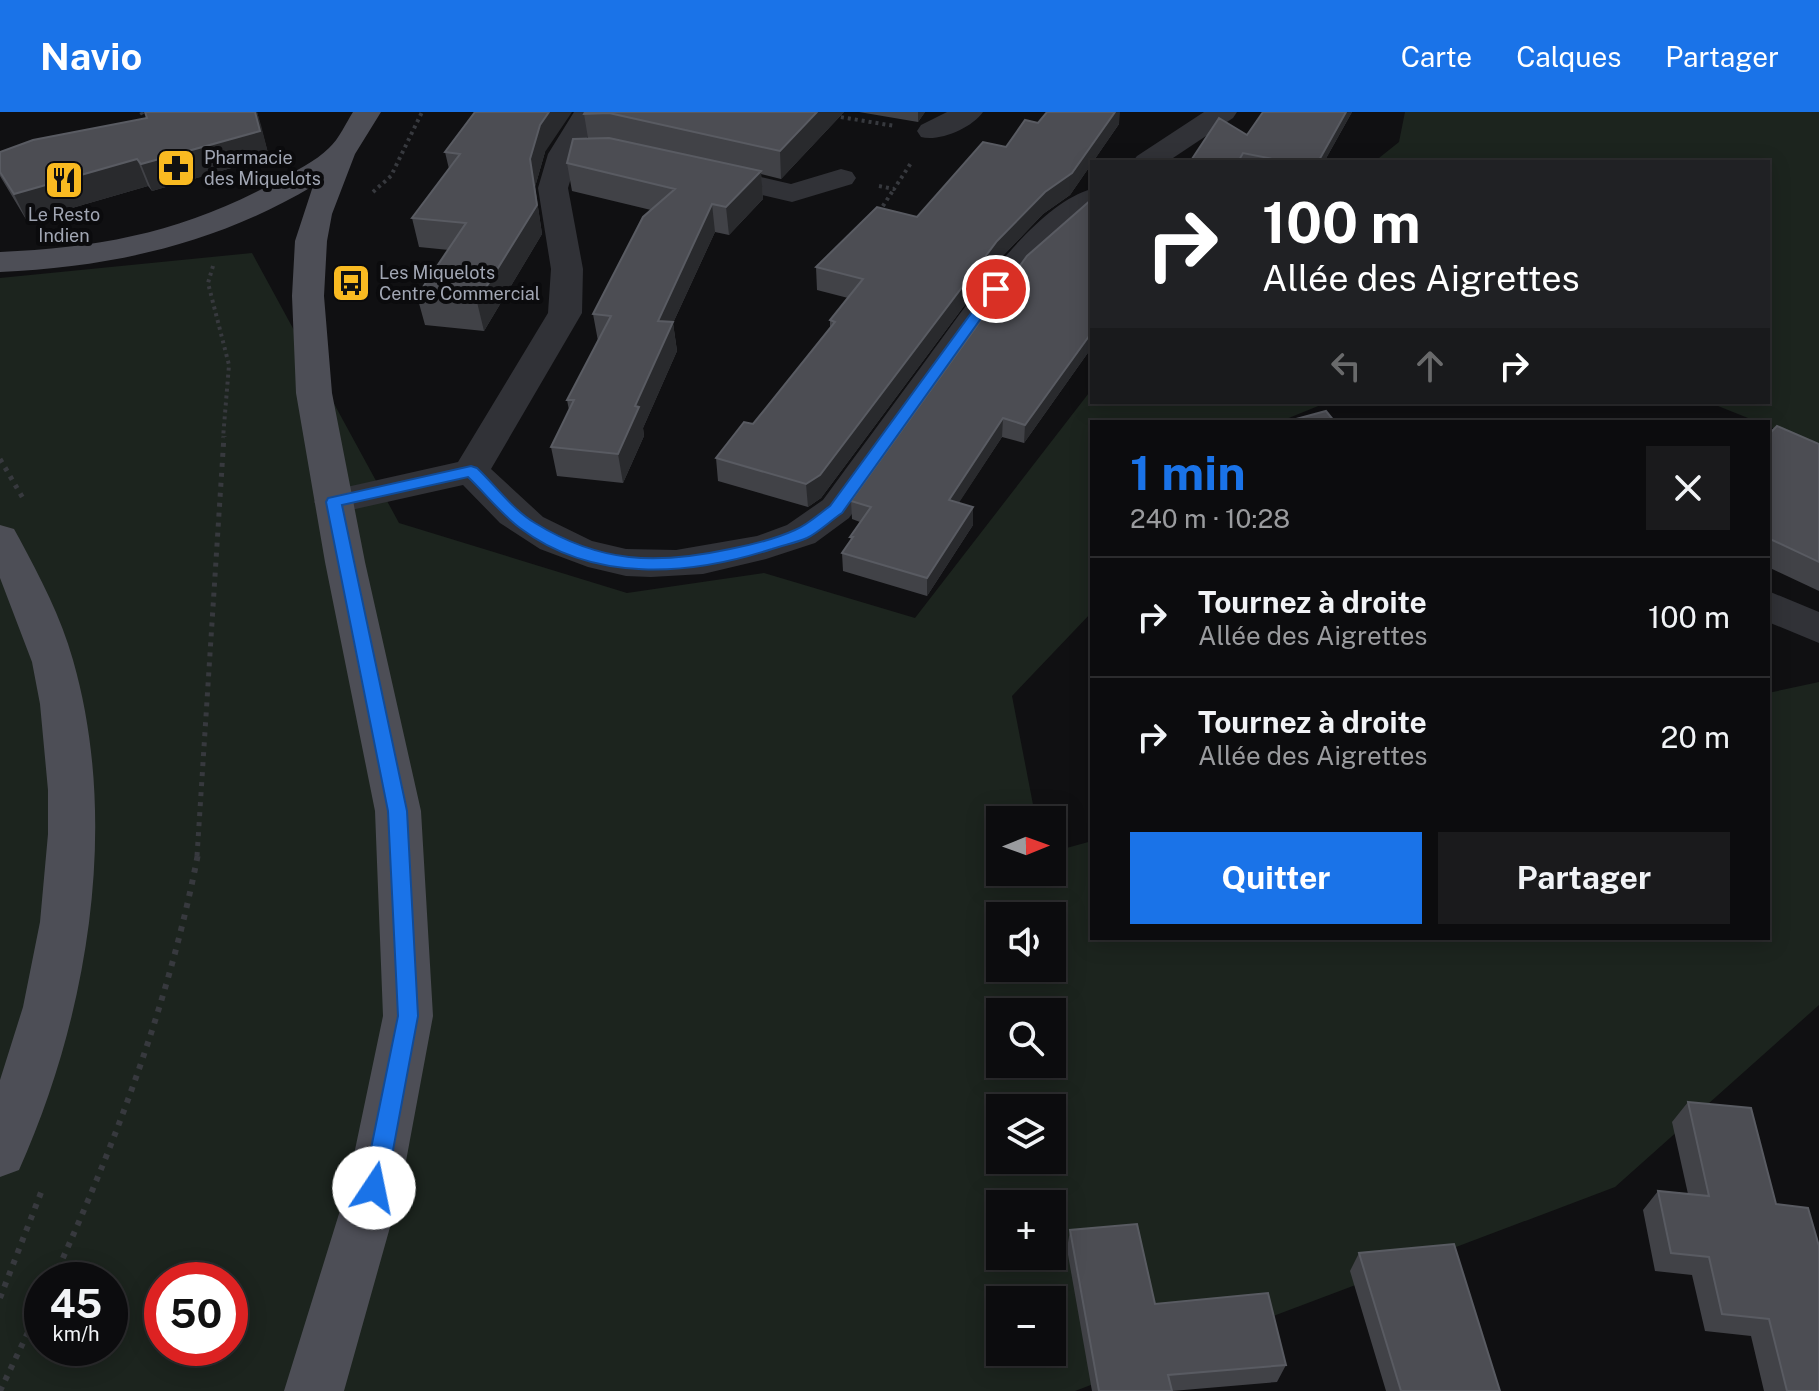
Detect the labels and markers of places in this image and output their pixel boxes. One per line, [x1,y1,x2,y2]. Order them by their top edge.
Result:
pharmacy icon: Pharmacie des Miquelots [155,147,197,189]
place label: Pharmacie des Miquelots [204,147,321,189]
restaurant icon: Le Resto Indien [43,159,85,201]
place label: Le Resto Indien [28,204,100,246]
pin [962,255,1030,323]
bus stop icon: Les Miquelots Centre Commercial [330,262,372,304]
place label: Les Miquelots Centre Commercial [379,262,540,304]

